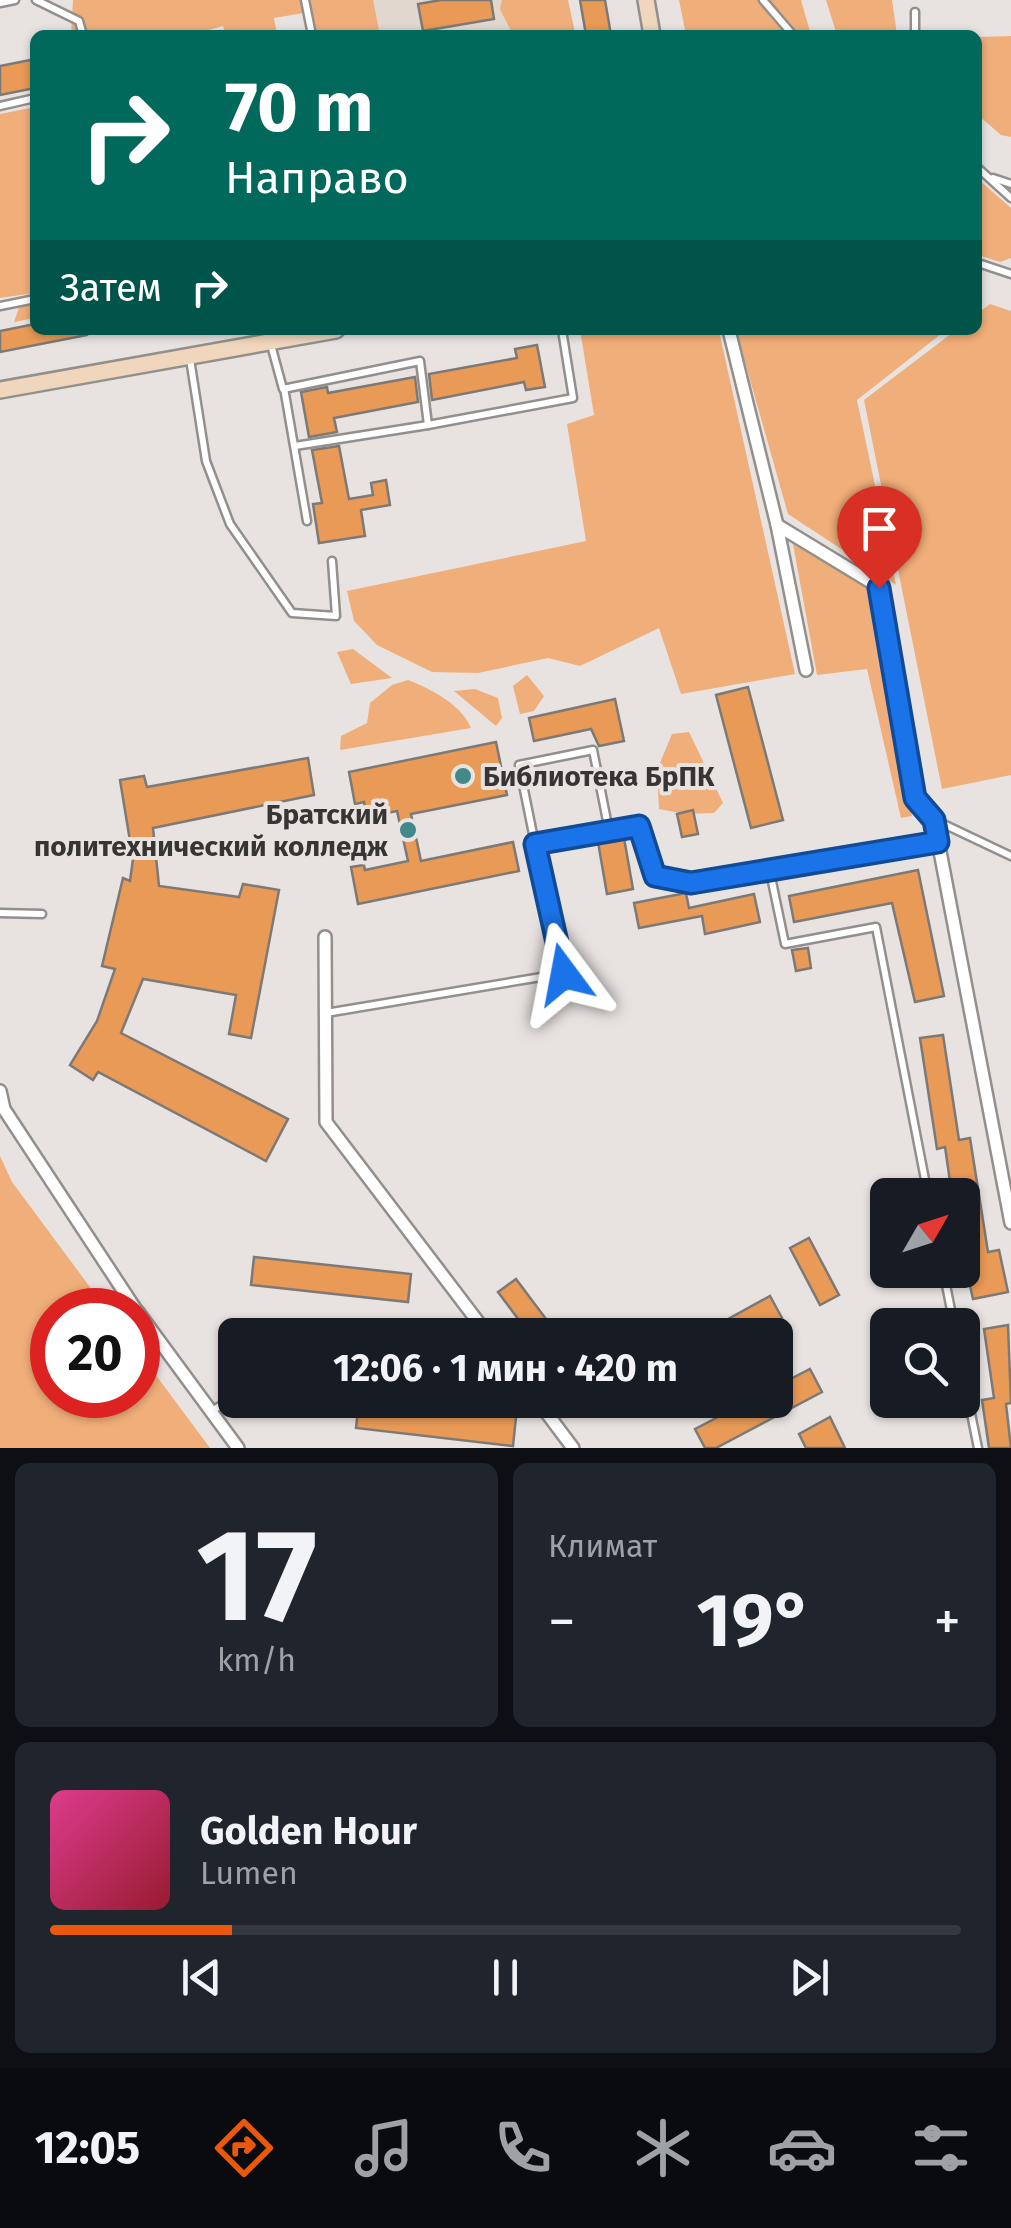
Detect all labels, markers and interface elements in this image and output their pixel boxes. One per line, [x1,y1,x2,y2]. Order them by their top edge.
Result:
text: 70 m [225,66,374,150]
icon: right [60,70,190,200]
text: Направо [225,151,409,205]
icon: right [182,260,237,315]
text: Затем [60,265,162,311]
pin [837,486,922,589]
icon: arrive [852,501,907,556]
place label: Библиотека БрПК [483,760,715,793]
marker: Библиотека БрПК [452,765,474,787]
place label: Братский политехнический колледж [34,798,389,863]
marker: Братский политехнический колледж [397,819,419,841]
position arrow [512,922,616,1026]
north arrow [870,1178,980,1288]
map controls [870,1178,980,1418]
speed limit sign: 20 [30,1288,160,1418]
button: search [870,1308,980,1418]
text: 12:06 · 1 мин · 420 m [333,1345,678,1391]
text: 17 [196,1498,317,1654]
text: Климат [548,1527,657,1565]
text: 19° [697,1576,812,1666]
text: − [548,1589,576,1655]
text: + [934,1589,961,1655]
text: km/h [217,1641,296,1679]
text: Golden Hour [200,1808,417,1854]
text: Lumen [200,1854,298,1892]
icon: previous [174,1950,229,2005]
icon: pause [478,1950,533,2005]
icon: next [782,1950,837,2005]
icon: directions [209,2113,279,2183]
icon: music [349,2113,419,2183]
icon: phone [488,2113,558,2183]
icon: climate [628,2113,698,2183]
icon: car [767,2113,837,2183]
icon: filters [906,2113,976,2183]
text: 12:05 [35,2121,140,2175]

